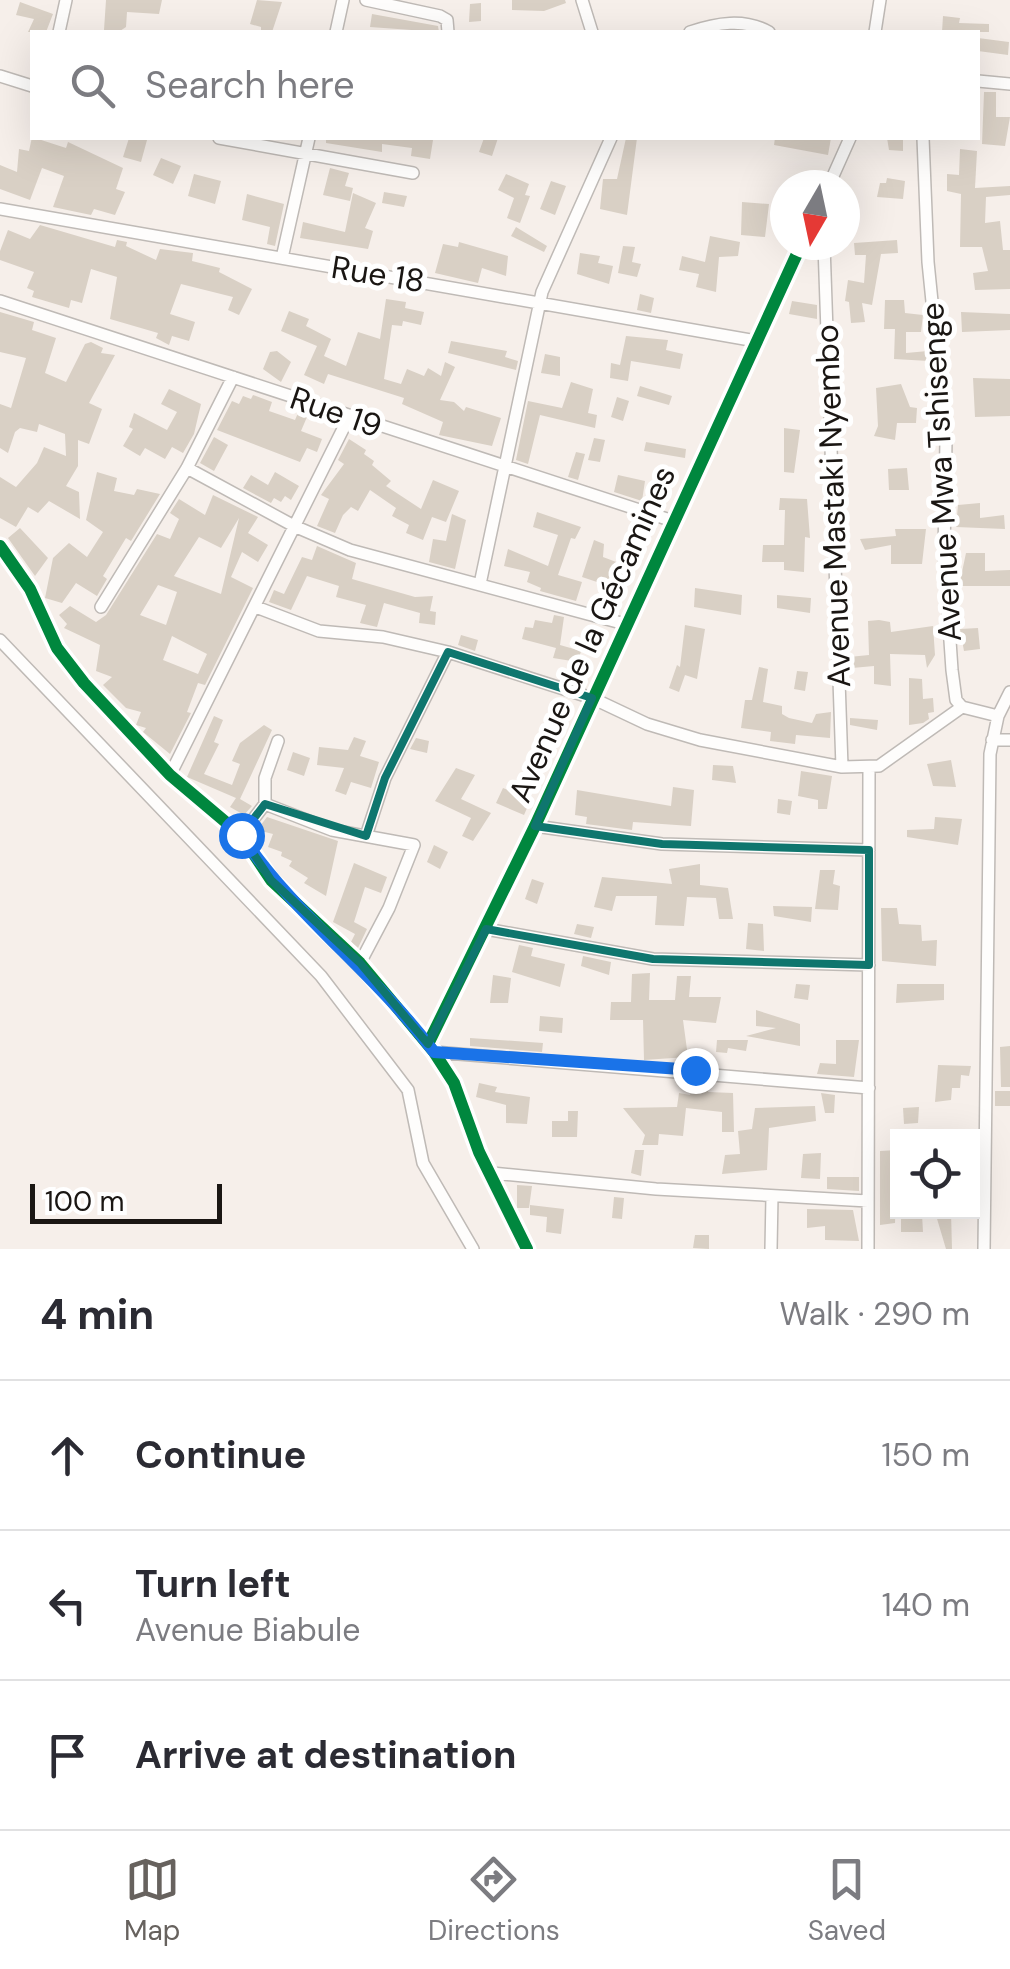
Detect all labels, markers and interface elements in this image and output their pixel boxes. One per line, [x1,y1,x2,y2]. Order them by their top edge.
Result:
search box [30,30,980,140]
icon: search [65,58,120,113]
text: Search here [145,60,355,110]
north arrow [770,170,860,260]
street label: Rue 18 [329,246,427,302]
street label: Avenue Mwa Tshisenge [911,301,971,643]
street label: Avenue Mastaki Nyembo [806,324,860,688]
street label: Rue 19 [285,377,387,447]
street label: Avenue de la Gécamines [499,459,685,809]
route start [219,813,265,859]
route end [673,1048,719,1094]
map controls [890,1129,980,1219]
button: locate [890,1129,980,1219]
scale bar [30,1179,222,1224]
text: 100 m [45,1183,124,1220]
text: 4 min [40,1287,154,1342]
text: Walk · 290 m [779,1293,970,1335]
icon: ahead [40,1428,95,1483]
text: Continue [135,1430,306,1480]
text: 150 m [882,1434,970,1476]
text: Turn left [135,1559,291,1609]
icon: left [40,1578,95,1633]
text: 140 m [882,1584,970,1626]
text: Avenue Biabule [135,1609,360,1651]
icon: arrive [40,1728,95,1783]
text: Arrive at destination [135,1730,517,1780]
tab: Map [124,1852,180,1949]
tab: Directions [428,1852,560,1949]
tab: Saved [808,1852,886,1949]

